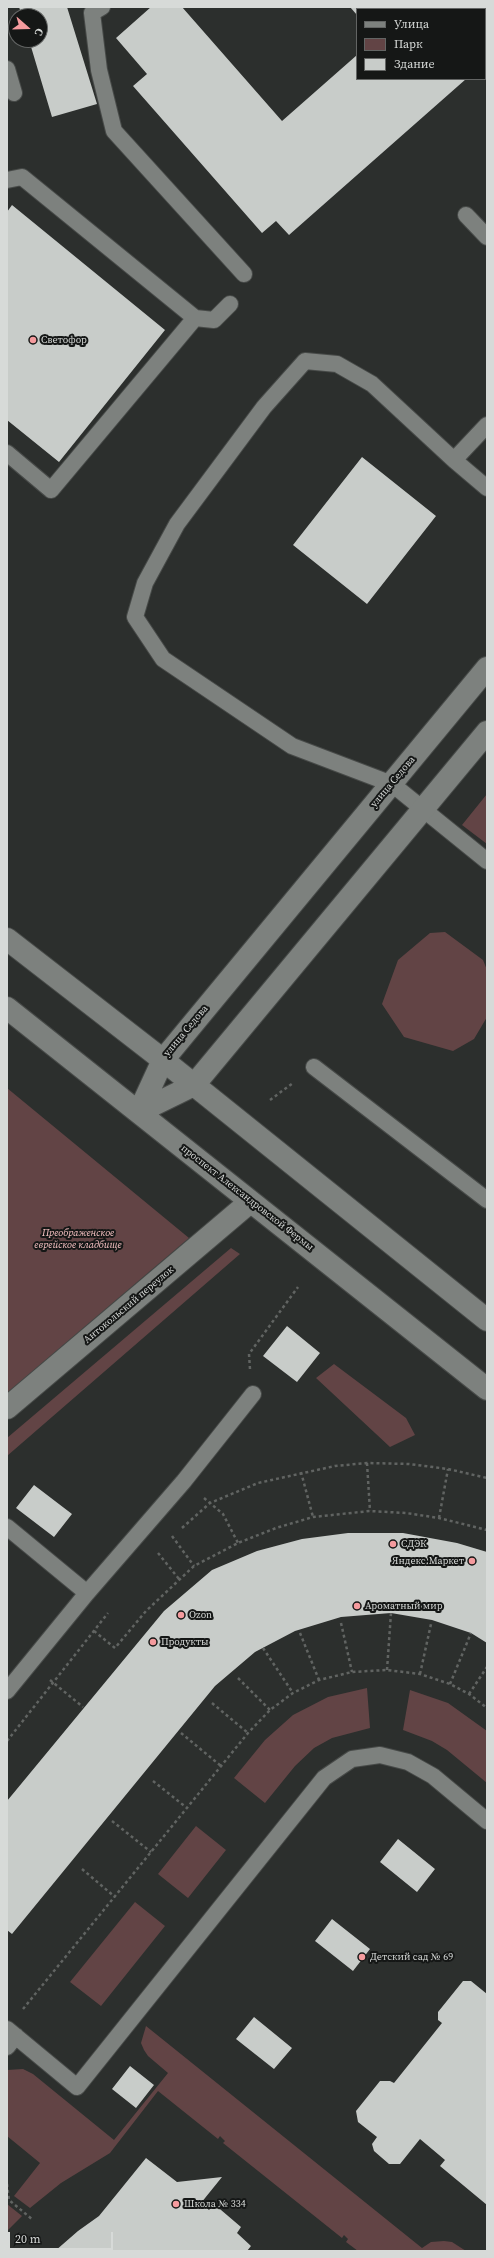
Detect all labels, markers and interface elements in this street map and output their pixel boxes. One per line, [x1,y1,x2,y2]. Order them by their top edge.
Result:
north arrow [8,8,48,48]
legend [356,8,486,80]
text: Улица [394,16,429,32]
text: С [31,26,47,38]
text: Парк [394,36,423,52]
text: Здание [394,56,435,72]
place label: Светофор [41,334,87,346]
marker: Светофор [28,335,38,345]
street label: улица Седова [368,754,418,810]
street label: улица Седова [161,1003,211,1059]
street label: проспект Александровской Фермы [178,1142,316,1254]
park label: Преображенское еврейское кладбище [34,1227,122,1250]
street label: Антокольский переулок [81,1264,177,1346]
place label: СДЭК [401,1538,427,1550]
marker: СДЭК [388,1539,398,1549]
place label: Яндекс.Маркет [392,1555,464,1567]
marker: Яндекс.Маркет [467,1556,477,1566]
place label: Ароматный мир [365,1600,442,1612]
marker: Ароматный мир [352,1601,362,1611]
place label: Ozon [189,1609,212,1621]
marker: Ozon [176,1610,186,1620]
place label: Продукты [161,1636,209,1648]
marker: Продукты [148,1637,158,1647]
place label: Детский сад № 69 [370,1951,453,1963]
marker: Детский сад № 69 [357,1952,367,1962]
place label: Школа № 334 [184,2198,246,2210]
marker: Школа № 334 [171,2199,181,2209]
scale bar [10,2224,115,2250]
text: 20 m [15,2231,41,2247]

